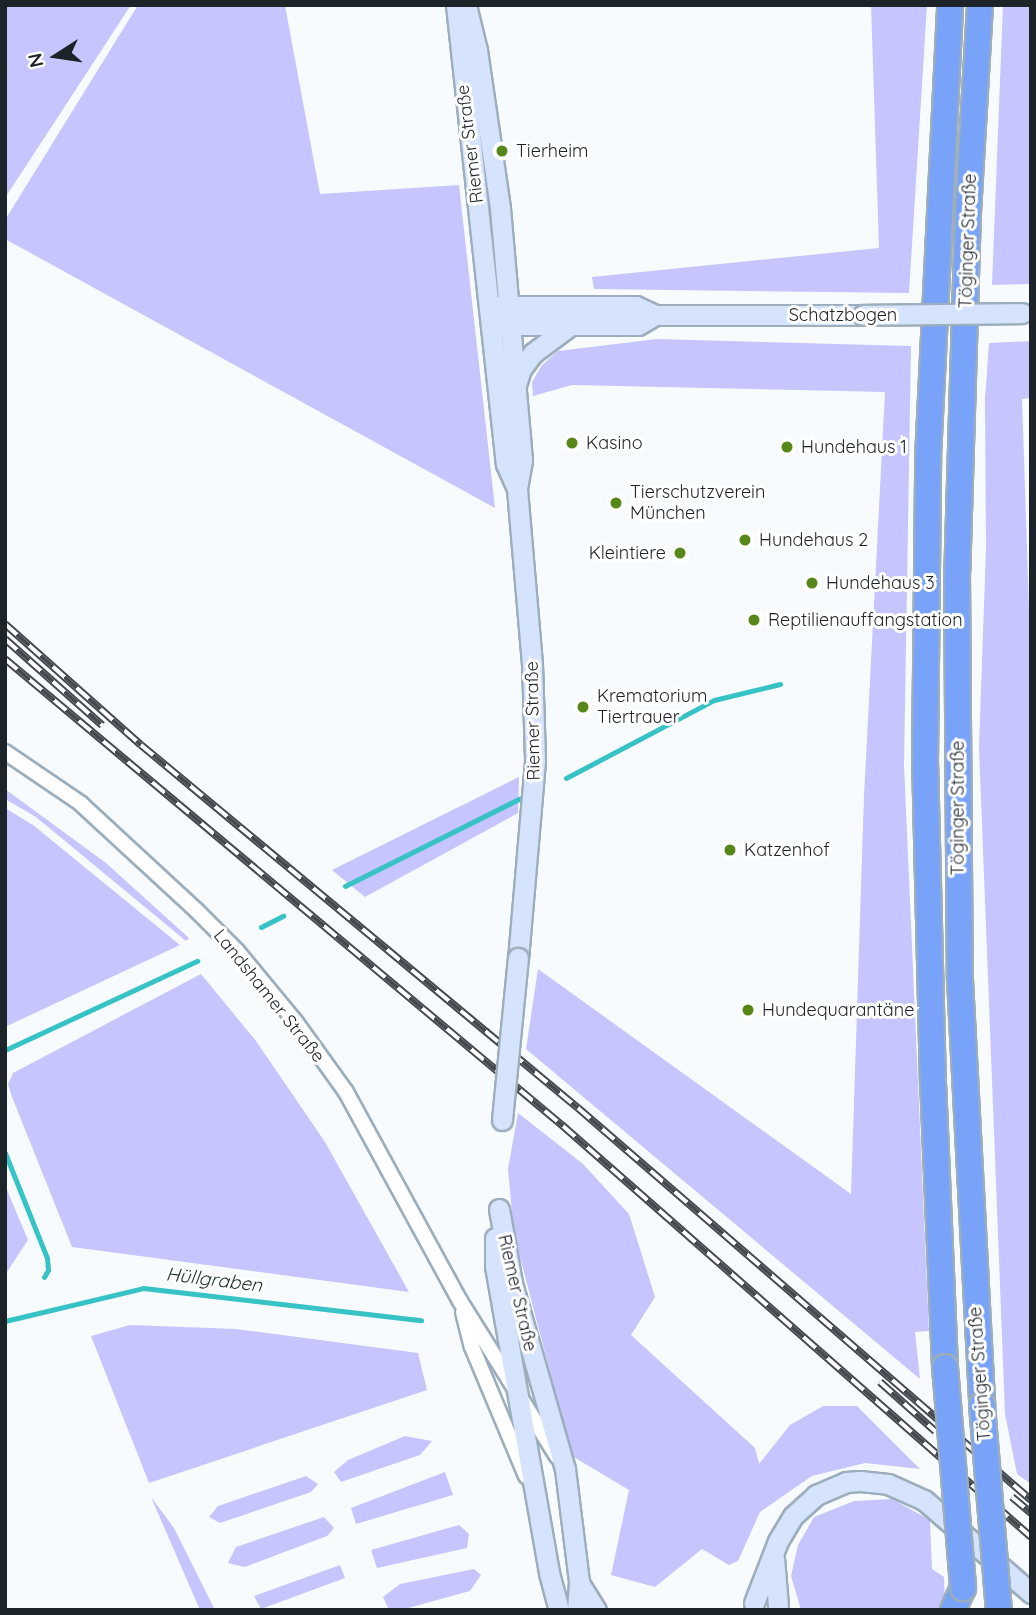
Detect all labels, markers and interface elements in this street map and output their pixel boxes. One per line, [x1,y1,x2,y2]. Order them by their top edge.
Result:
north arrow [21,21,91,91]
text: N [22,51,49,70]
street label: Riemer Straße [452,83,488,205]
place label: Tierheim [516,140,588,162]
marker: Tierheim [494,143,510,159]
street label: Töginger Straße [955,173,981,309]
street label: Schatzbogen [789,304,897,326]
place label: Kasino [586,432,643,454]
marker: Kasino [564,435,580,451]
place label: Hundehaus 1 [801,436,907,458]
marker: Hundehaus 1 [779,439,795,455]
place label: Tierschutzverein München [630,482,765,524]
marker: Tierschutzverein München [608,495,624,511]
place label: Hundehaus 2 [759,529,868,551]
marker: Hundehaus 2 [737,532,753,548]
place label: Kleintiere [589,542,666,564]
marker: Kleintiere [672,545,688,561]
place label: Hundehaus 3 [826,572,935,594]
marker: Hundehaus 3 [804,575,820,591]
place label: Reptilienauffangstation [768,609,963,631]
marker: Reptilienauffangstation [746,612,762,628]
street label: Riemer Straße [521,661,545,781]
place label: Krematorium Tiertrauer [597,686,707,728]
marker: Krematorium Tiertrauer [575,699,591,715]
street label: Töginger Straße [947,740,969,876]
place label: Katzenhof [744,839,830,861]
marker: Katzenhof [722,842,738,858]
street label: Landshamer Straße [209,925,329,1067]
place label: Hundequarantäne [762,999,914,1021]
marker: Hundequarantäne [740,1002,756,1018]
street label: Riemer Straße [493,1232,541,1354]
water label: Hüllgraben [165,1263,263,1297]
street label: Töginger Straße [965,1306,995,1442]

